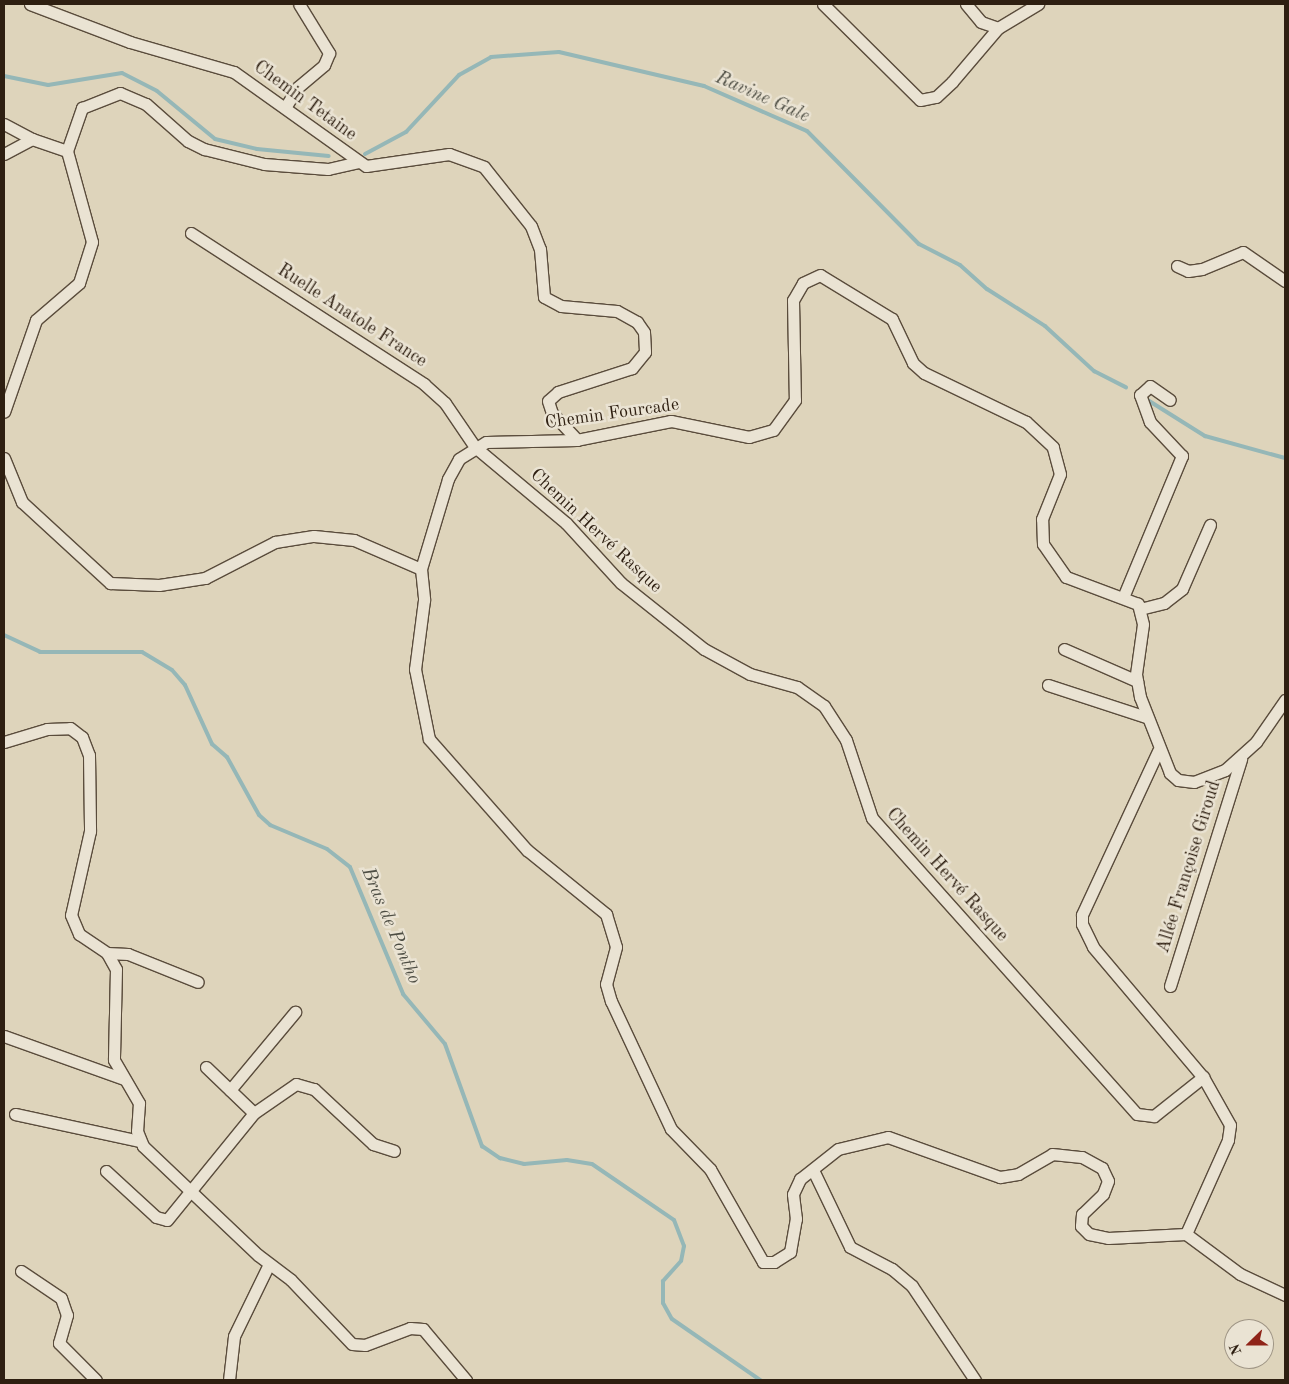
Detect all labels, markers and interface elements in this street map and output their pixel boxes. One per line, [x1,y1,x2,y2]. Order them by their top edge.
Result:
street label: Chemin Tetaine [249,56,361,146]
water label: Ravine Gale [712,67,812,129]
street label: Ruelle Anatole France [273,260,431,372]
street label: Chemin Fourcade [544,394,680,434]
street label: Chemin Hervé Rasque [526,464,666,598]
street label: Allée Françoise Giroud [1152,778,1226,956]
street label: Chemin Hervé Rasque [881,804,1013,946]
water label: Bras de Pontho [355,864,425,988]
north arrow [1224,1319,1274,1369]
text: N [1228,1342,1245,1357]

